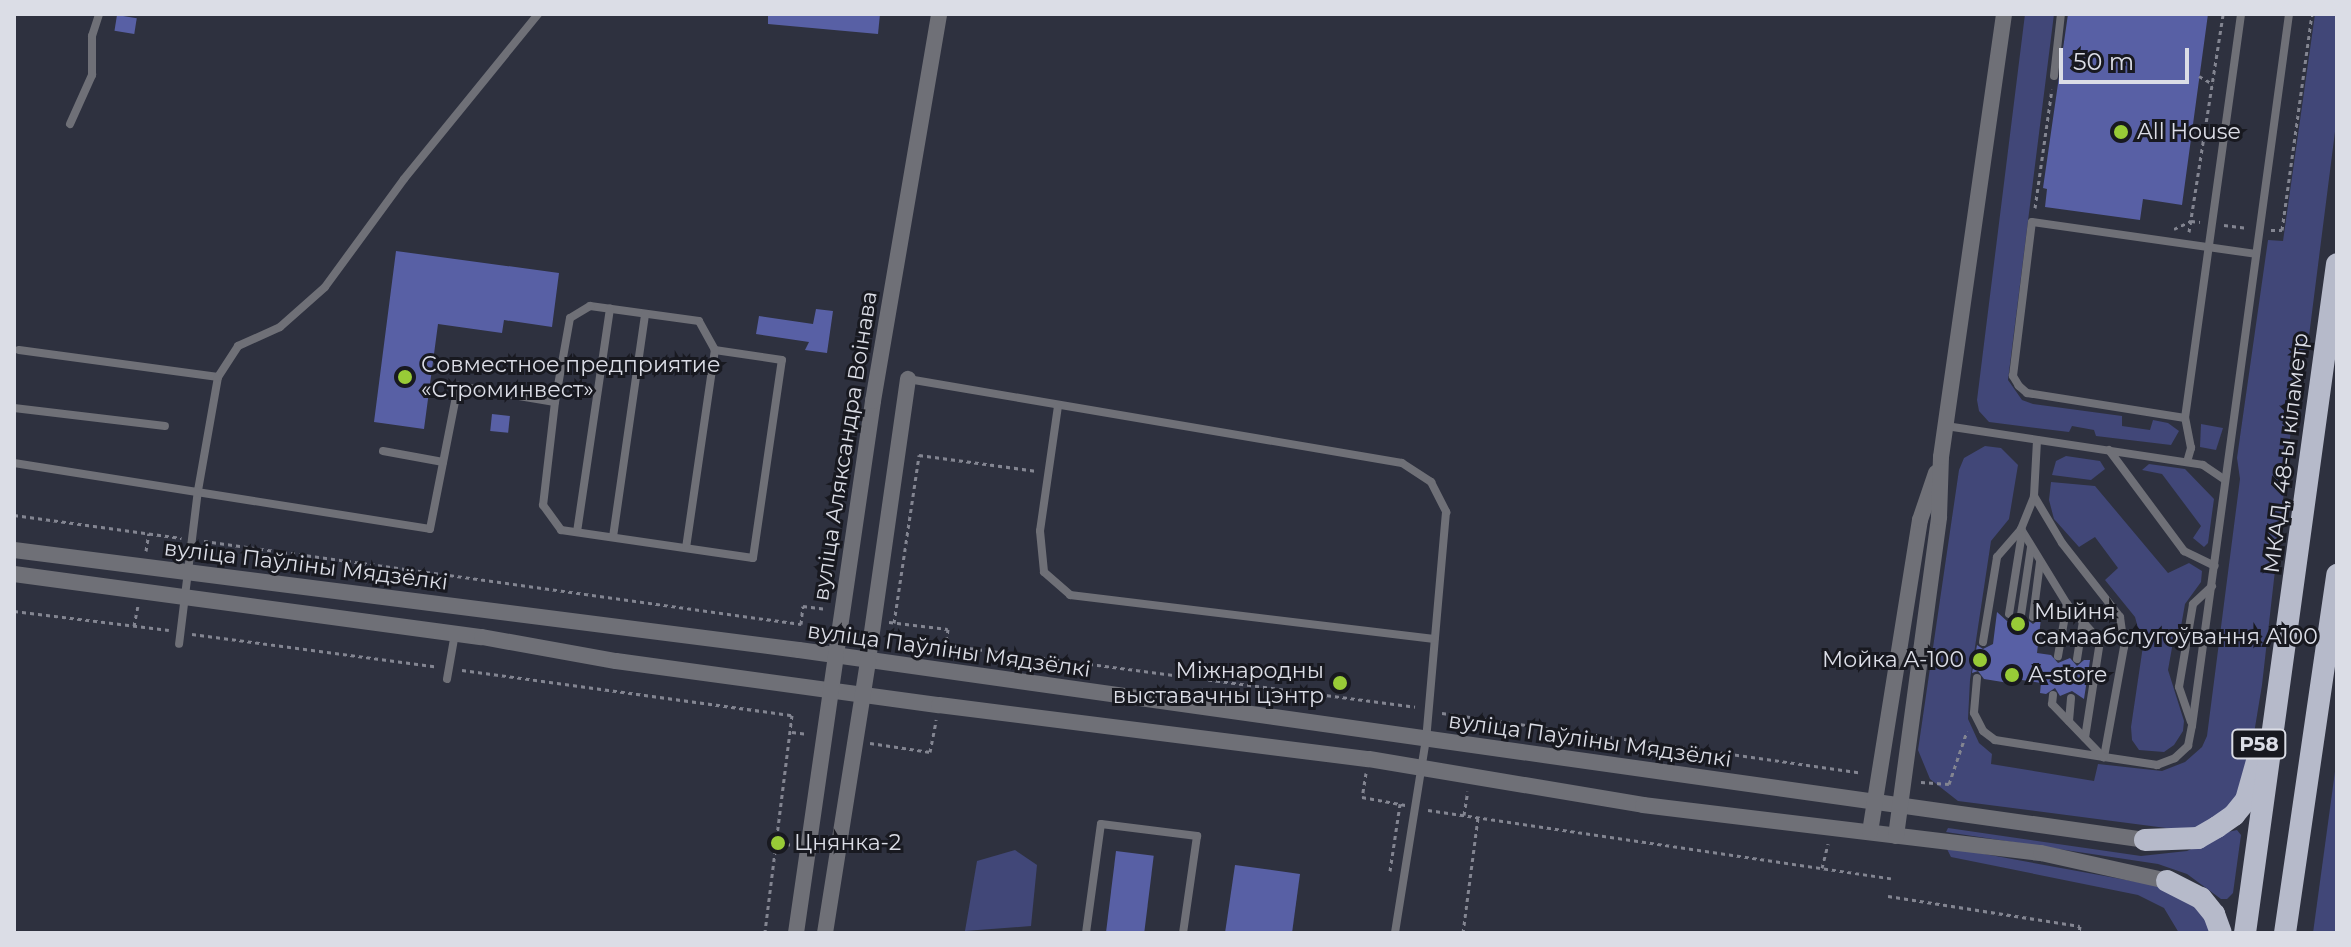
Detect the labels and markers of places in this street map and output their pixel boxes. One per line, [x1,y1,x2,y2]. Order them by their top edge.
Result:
place label: All House [2137,119,2241,145]
marker: All House [2112,123,2130,141]
place label: Совместное предприятие «Строминвест» [421,351,720,402]
marker: Совместное предприятие «Строминвест» [396,368,414,386]
place label: Мыйня самаабслугоўвання A100 [2034,598,2318,650]
marker: Мыйня самаабслугоўвання A100 [2009,615,2027,633]
place label: Мойка A-100 [1822,647,1964,673]
marker: Мойка A-100 [1971,651,1989,669]
place label: Міжнародны выставачны цэнтр [1113,657,1324,708]
place label: А-store [2028,662,2107,688]
marker: А-store [2003,666,2021,684]
marker: Міжнародны выставачны цэнтр [1331,674,1349,692]
place label: Цнянка-2 [794,830,901,856]
marker: Цнянка-2 [769,834,787,852]

